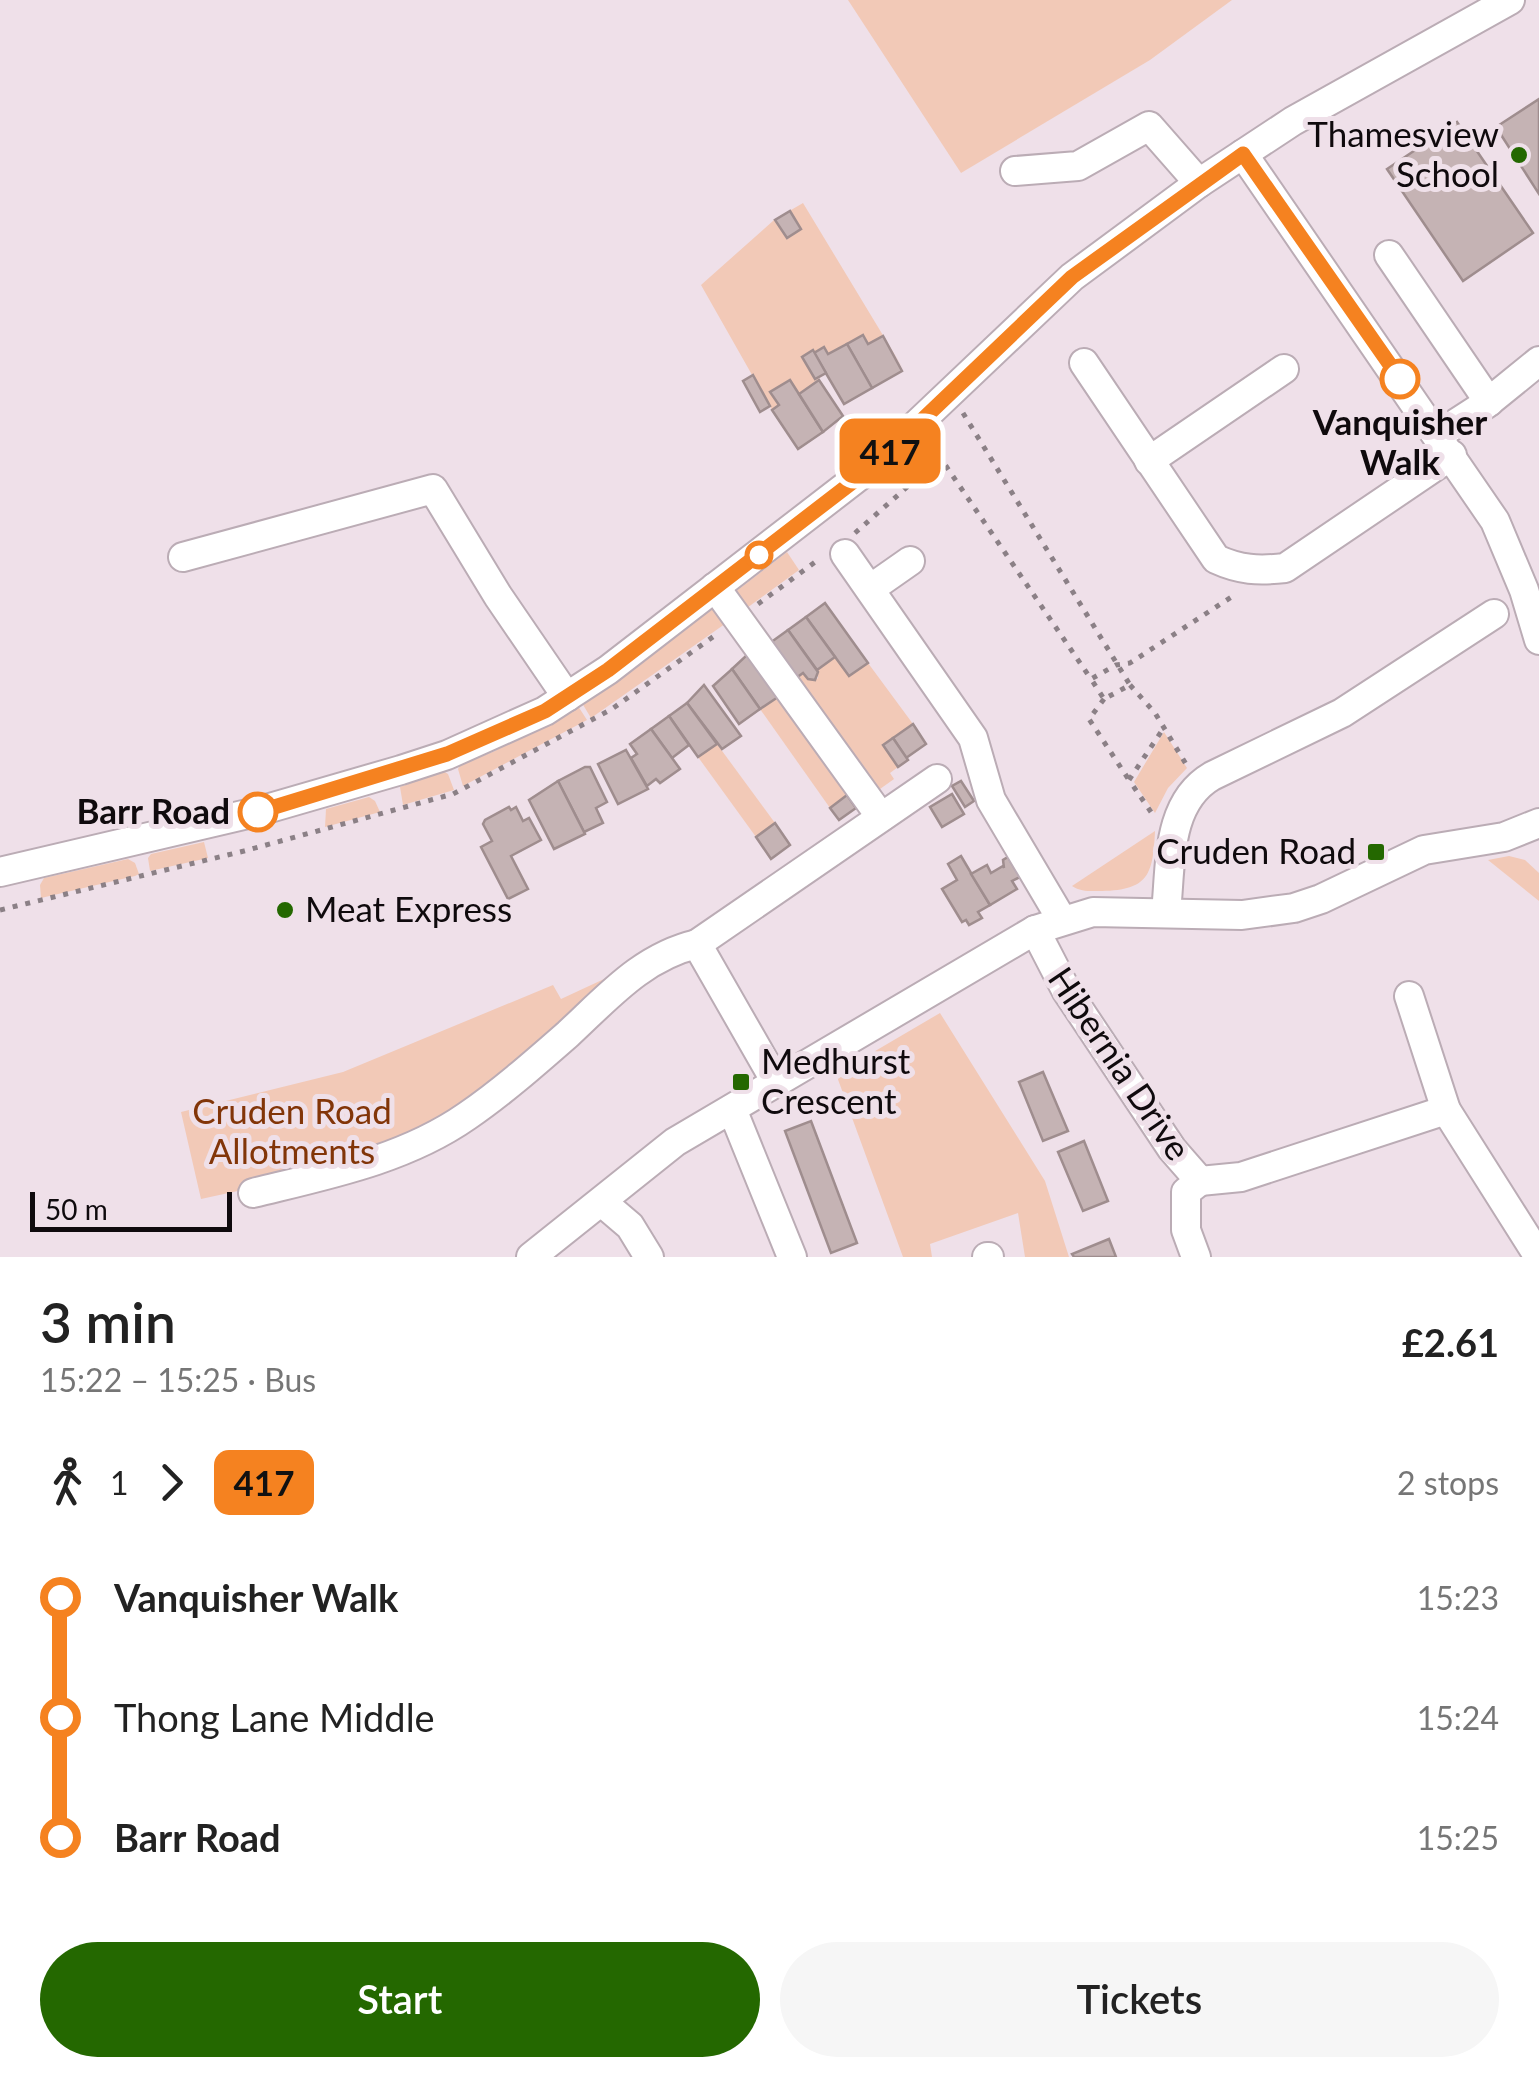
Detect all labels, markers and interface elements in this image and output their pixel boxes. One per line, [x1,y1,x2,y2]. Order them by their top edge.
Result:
place label: Thamesview School [1307,112,1499,194]
marker: Thamesview School [1508,144,1530,166]
marker: Vanquisher Walk [1381,360,1419,398]
place label: Vanquisher Walk [1312,400,1487,482]
line badge: 417 [832,418,948,484]
text: 417 [860,430,920,472]
unlabelled marker [746,542,772,568]
place label: Barr Road [77,789,230,831]
marker: Barr Road [239,793,277,831]
place label: Cruden Road [1156,829,1356,871]
marker: Cruden Road [1365,841,1387,863]
place label: Meat Express [305,887,512,929]
marker: Meat Express [274,899,296,921]
street label: Hibernia Drive [1041,959,1201,1167]
place label: Medhurst Crescent [761,1039,911,1121]
marker: Medhurst Crescent [730,1071,752,1093]
park label: Cruden Road Allotments [192,1089,392,1171]
scale bar [30,1187,232,1232]
text: 50 m [45,1192,108,1226]
text: 3 min [40,1289,176,1355]
text: £2.61 [1402,1319,1499,1365]
text: 15:22 – 15:25 · Bus [40,1360,316,1399]
icon: walk [40,1455,95,1510]
icon: forward [144,1455,199,1510]
text: 417 [234,1461,294,1503]
text: 1 [110,1463,129,1502]
text: 2 stops [1397,1463,1499,1502]
text: Vanquisher Walk [114,1574,398,1620]
text: 15:23 [1417,1578,1499,1617]
text: Thong Lane Middle [114,1694,435,1740]
text: 15:24 [1417,1698,1499,1737]
text: Barr Road [114,1814,281,1860]
text: 15:25 [1417,1818,1499,1857]
button: Start [40,1942,760,2057]
button: Tickets [780,1942,1499,2057]

